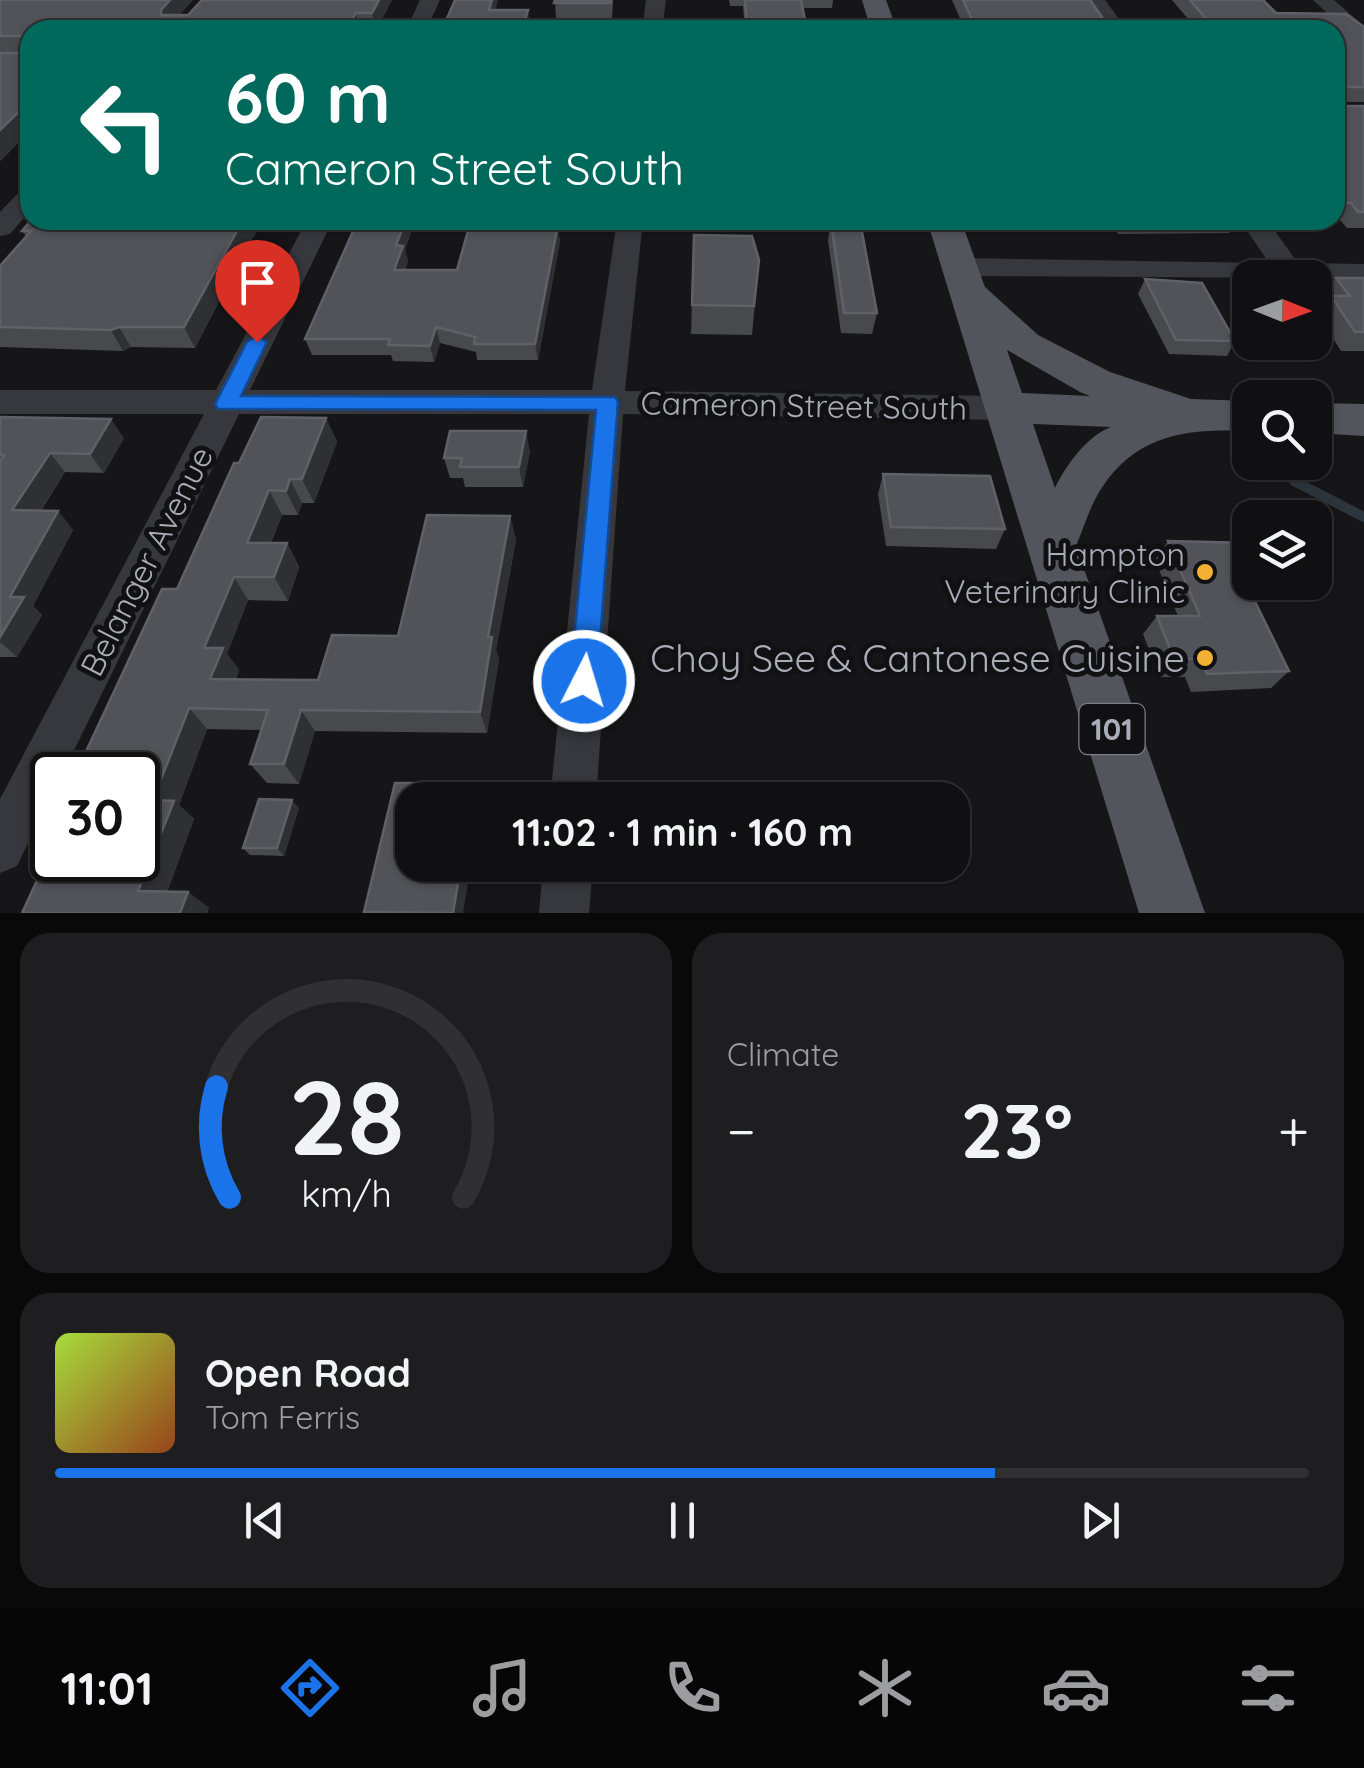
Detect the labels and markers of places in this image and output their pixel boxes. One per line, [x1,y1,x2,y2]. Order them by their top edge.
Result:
pin [215,240,300,343]
place label: Hampton Veterinary Clinic [944,534,1185,611]
marker: Hampton Veterinary Clinic [1194,561,1216,583]
place label: Choy See & Cantonese Cuisine [650,634,1185,682]
marker: Choy See & Cantonese Cuisine [1194,647,1216,669]

